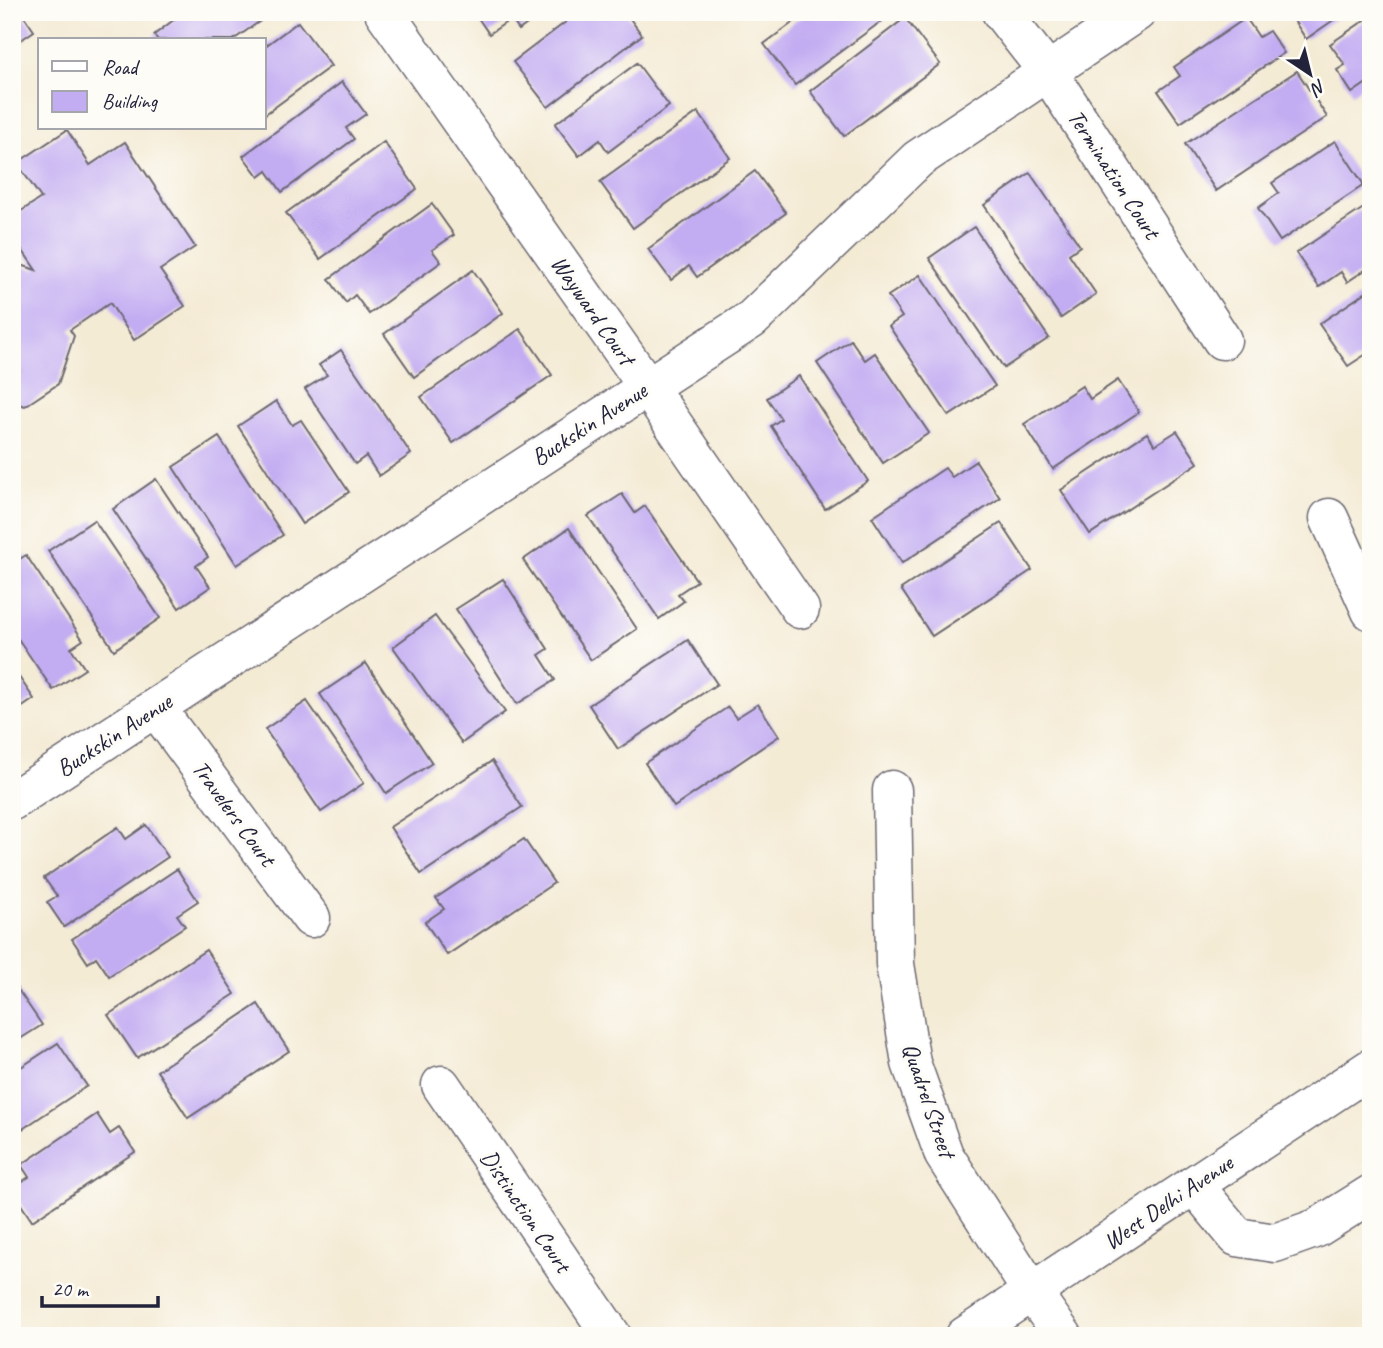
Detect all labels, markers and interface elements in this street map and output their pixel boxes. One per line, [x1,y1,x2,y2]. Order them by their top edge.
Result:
legend [38,38,266,130]
north arrow [1274,38,1344,108]
text: Road [102,54,141,80]
text: N [1305,74,1331,102]
text: Building [102,88,159,114]
street label: Termination Court [1061,104,1168,246]
street label: Wayward Court [544,250,643,373]
street label: Buckskin Avenue [526,374,654,472]
street label: Buckskin Avenue [51,685,179,783]
street label: Travelers Court [186,754,284,873]
street label: Quadrel Street [896,1039,963,1164]
street label: Distinction Court [474,1144,579,1280]
street label: West Delhi Avenue [1098,1146,1240,1256]
scale bar [42,1264,158,1308]
text: 20 m [52,1276,90,1302]

